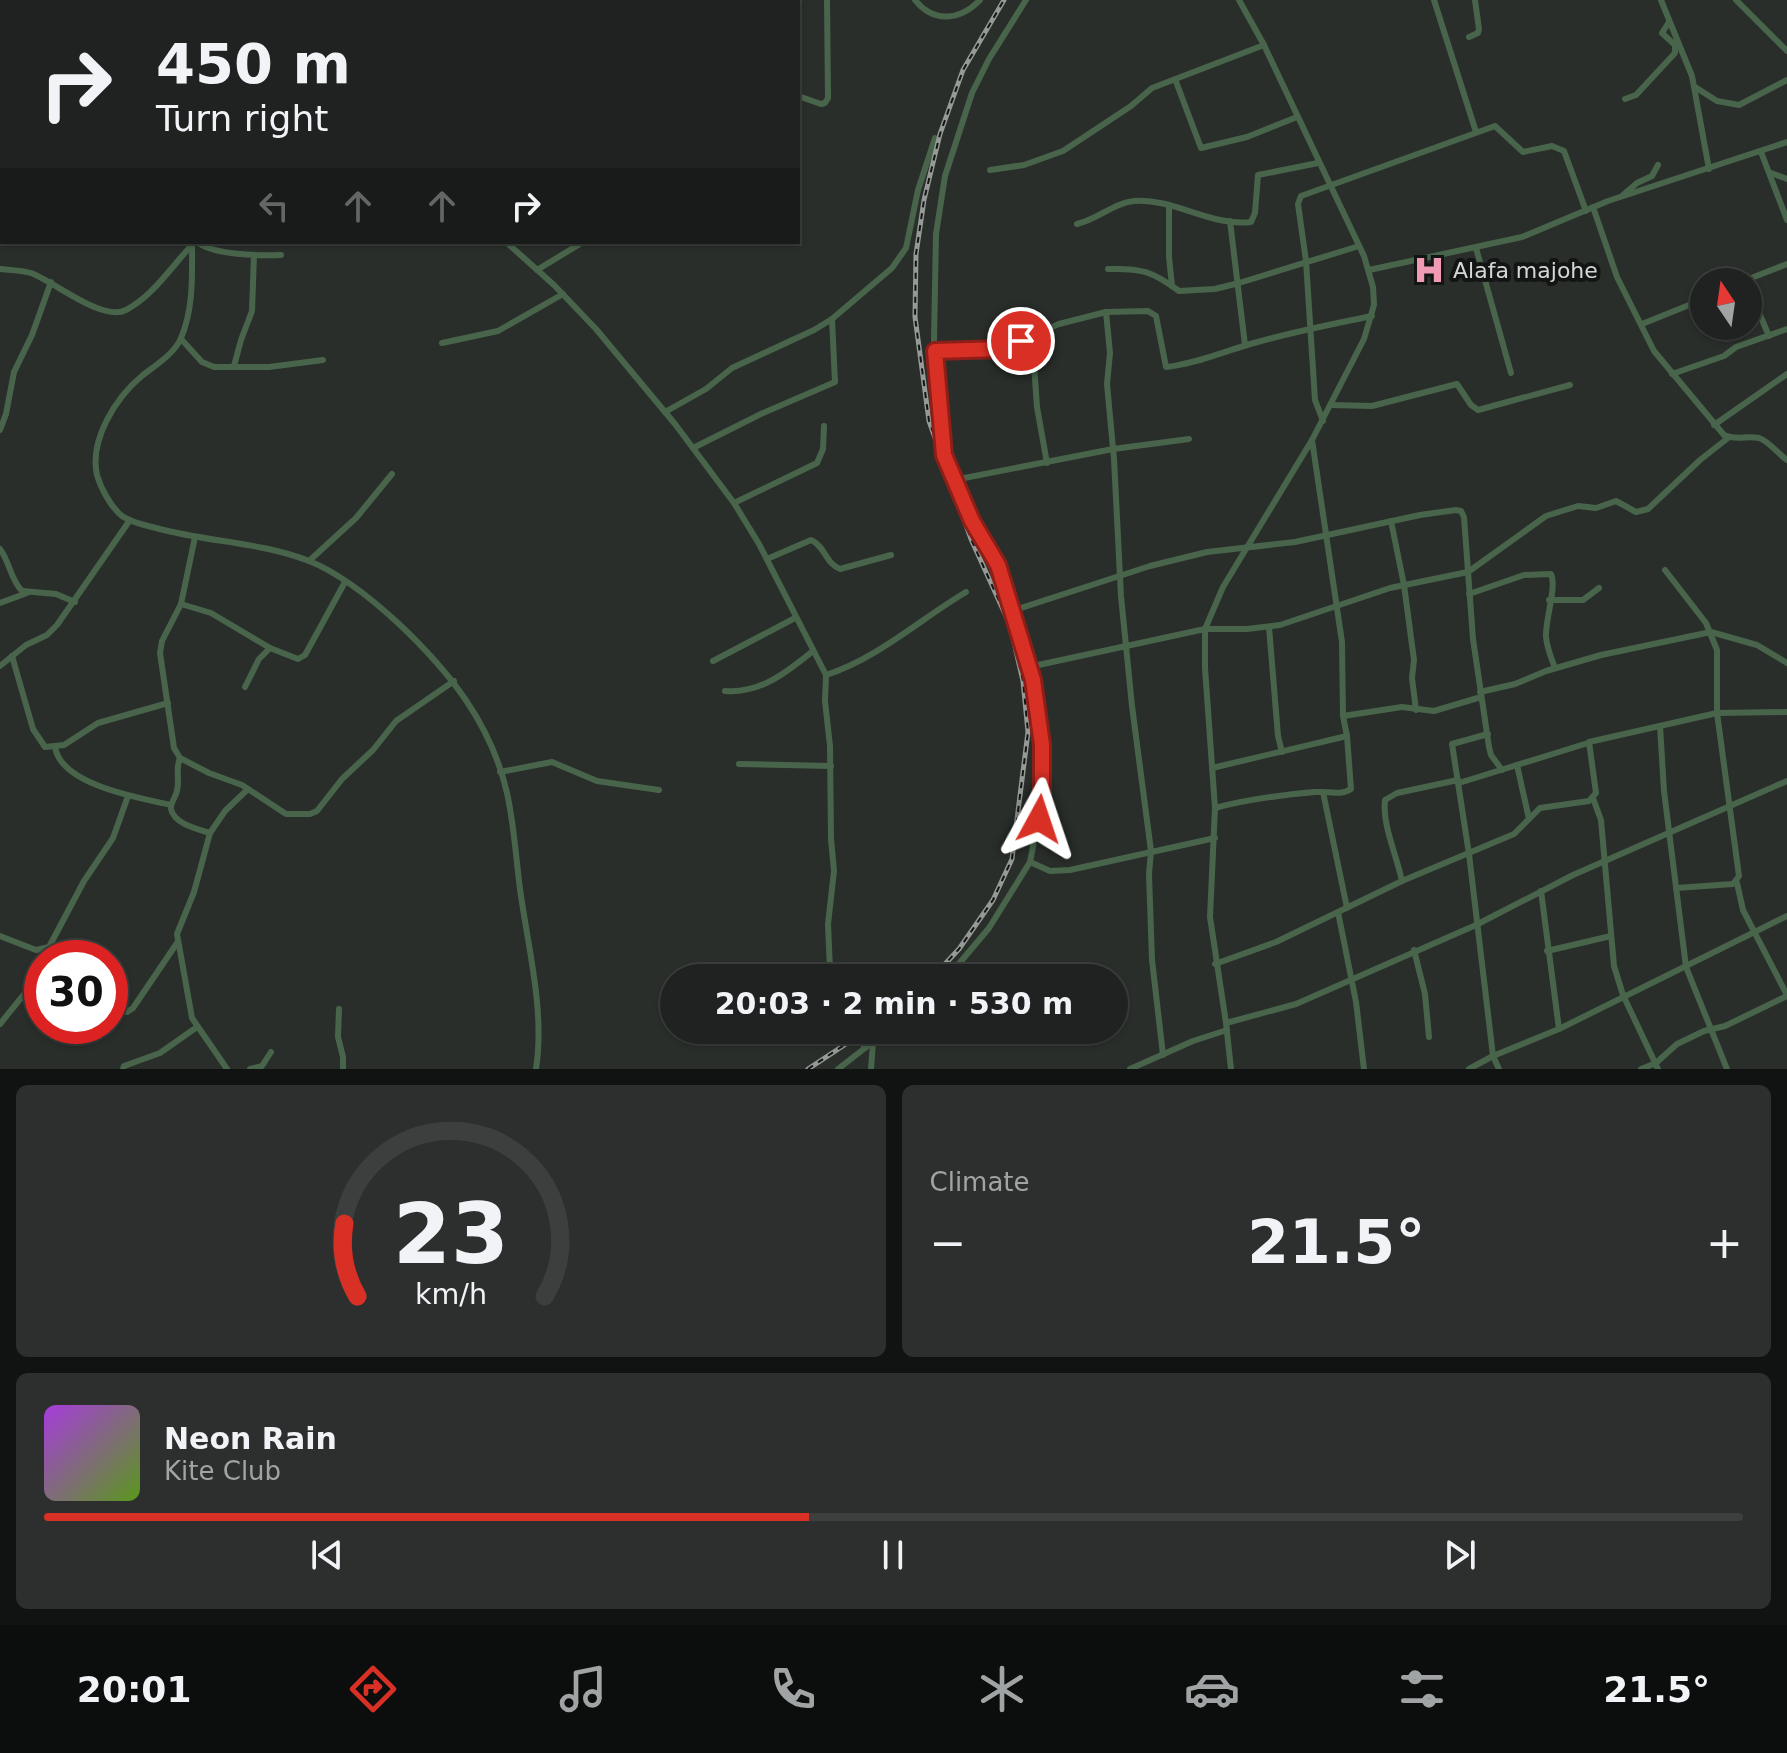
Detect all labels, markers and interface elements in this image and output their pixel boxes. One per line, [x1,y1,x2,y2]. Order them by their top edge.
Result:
text: 450 m [156,31,351,96]
icon: right [24,32,128,136]
text: Turn right [156,98,328,139]
icon: left [252,184,296,228]
icon: ahead [336,184,380,228]
icon: ahead [420,184,464,228]
icon: right [504,184,548,228]
hospital icon: Alafa majohe [1412,253,1446,287]
place label: Alafa majohe [1453,258,1598,283]
north arrow [1690,268,1762,340]
map controls [1690,268,1762,340]
pin [987,307,1055,375]
icon: arrive [999,319,1043,363]
position arrow [997,777,1081,861]
speed limit sign: 30 [24,940,128,1044]
text: 20:03 · 2 min · 530 m [715,986,1073,1021]
text: Climate [930,1167,1030,1197]
text: 23 [393,1186,509,1283]
text: 21.5° [1247,1207,1425,1277]
text: − [930,1217,966,1268]
text: + [1706,1217,1743,1268]
text: km/h [415,1277,487,1311]
text: Neon Rain [164,1421,337,1456]
text: Kite Club [164,1456,281,1486]
icon: previous [305,1533,349,1577]
icon: pause [871,1533,915,1577]
icon: next [1438,1533,1482,1577]
icon: directions [345,1661,401,1717]
icon: music [555,1661,611,1717]
icon: phone [765,1661,821,1717]
icon: climate [974,1661,1030,1717]
icon: car [1184,1661,1240,1717]
icon: filters [1394,1661,1450,1717]
text: 20:01 [77,1669,191,1710]
text: 21.5° [1603,1669,1710,1710]

